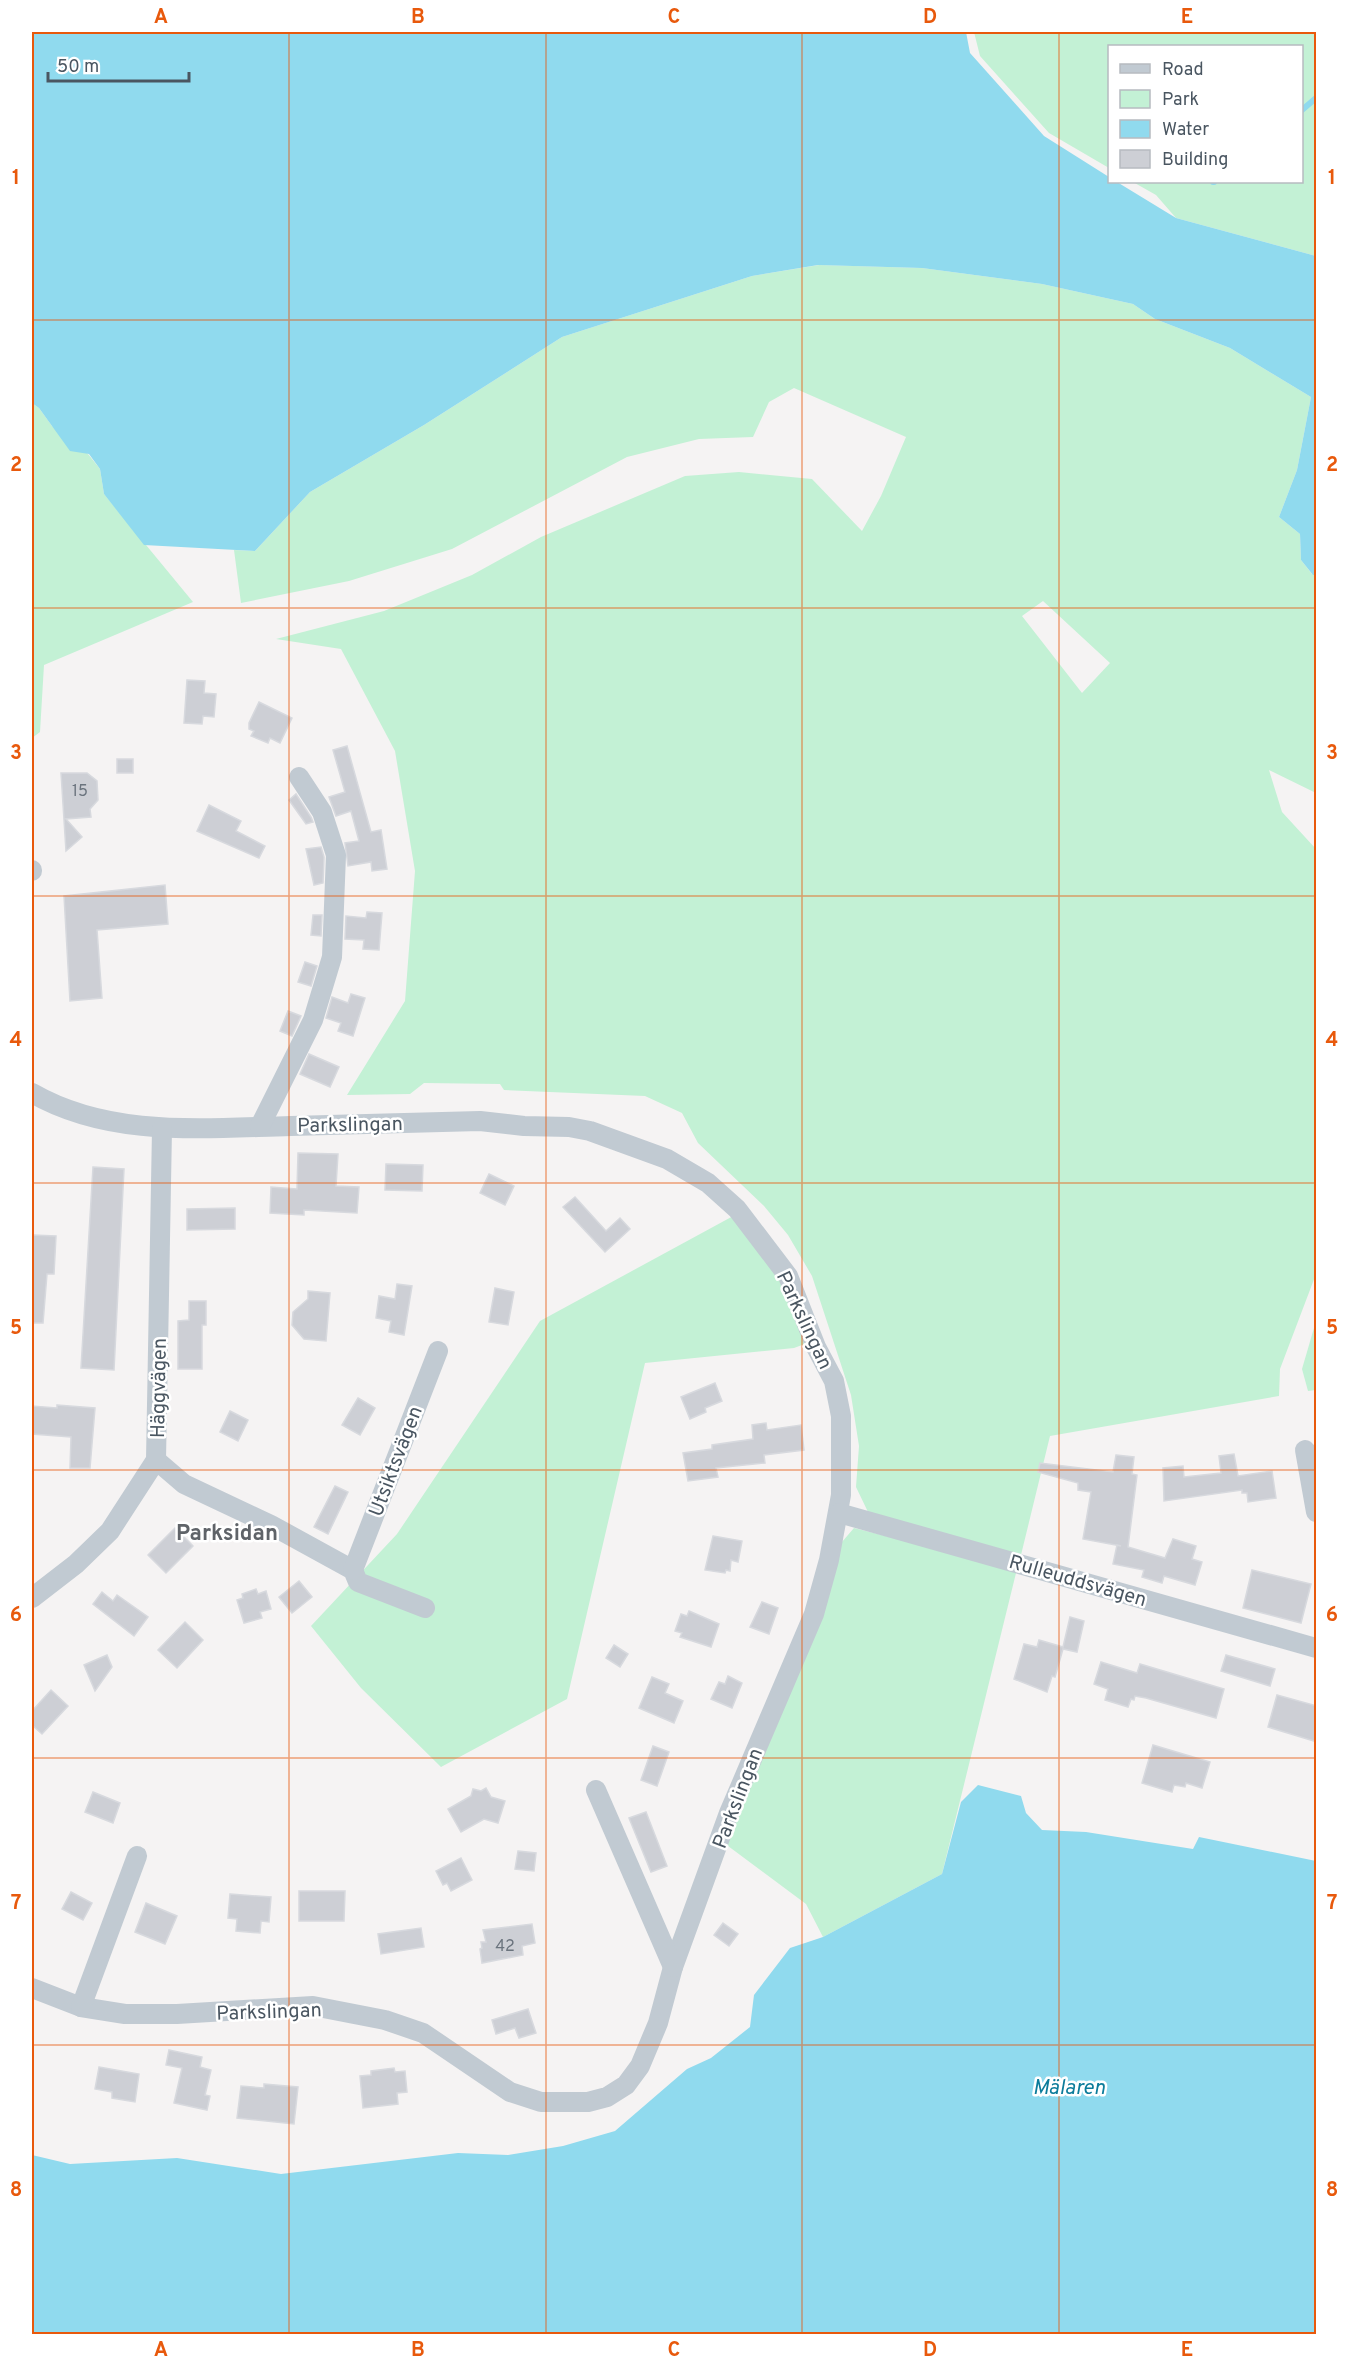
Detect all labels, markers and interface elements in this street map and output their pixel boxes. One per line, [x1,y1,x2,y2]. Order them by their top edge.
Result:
text: A [154,5,168,31]
text: B [411,5,425,31]
text: C [668,5,680,31]
text: D [923,5,937,31]
text: E [1181,5,1193,31]
scale bar [48,45,189,83]
legend [1108,45,1303,183]
text: 50 m [57,56,99,79]
text: Road [1162,59,1204,82]
text: Park [1162,89,1199,112]
text: Water [1162,119,1209,142]
text: Building [1162,149,1228,172]
text: 1 [12,166,20,192]
text: 1 [1328,166,1336,192]
text: 2 [10,453,22,479]
text: 2 [1326,453,1338,479]
text: 3 [10,741,22,767]
text: 3 [1326,741,1338,767]
house number: 15 [72,782,88,802]
text: 4 [10,1028,22,1054]
text: 4 [1326,1028,1338,1054]
street label: Parkslingan [297,1112,403,1140]
street label: Parkslingan [769,1268,837,1374]
text: 5 [10,1316,22,1342]
text: 5 [1326,1316,1338,1342]
street label: Häggvägen [146,1338,174,1438]
street label: Utsiktsvägen [364,1403,430,1521]
district label: Parksidan [176,1521,278,1548]
street label: Rulleuddsvägen [1006,1550,1149,1614]
text: 6 [10,1603,22,1629]
text: 6 [1326,1603,1338,1629]
street label: Parkslingan [708,1745,770,1853]
text: 7 [11,1891,21,1917]
text: 7 [1327,1891,1337,1917]
house number: 42 [495,1937,515,1957]
street label: Parkslingan [216,1998,322,2028]
water label: Mälaren [1033,2075,1106,2102]
text: 8 [10,2178,22,2204]
text: 8 [1326,2178,1338,2204]
text: A [154,2338,168,2364]
text: B [411,2338,425,2364]
text: C [668,2338,680,2364]
text: D [923,2338,937,2364]
text: E [1181,2338,1193,2364]

